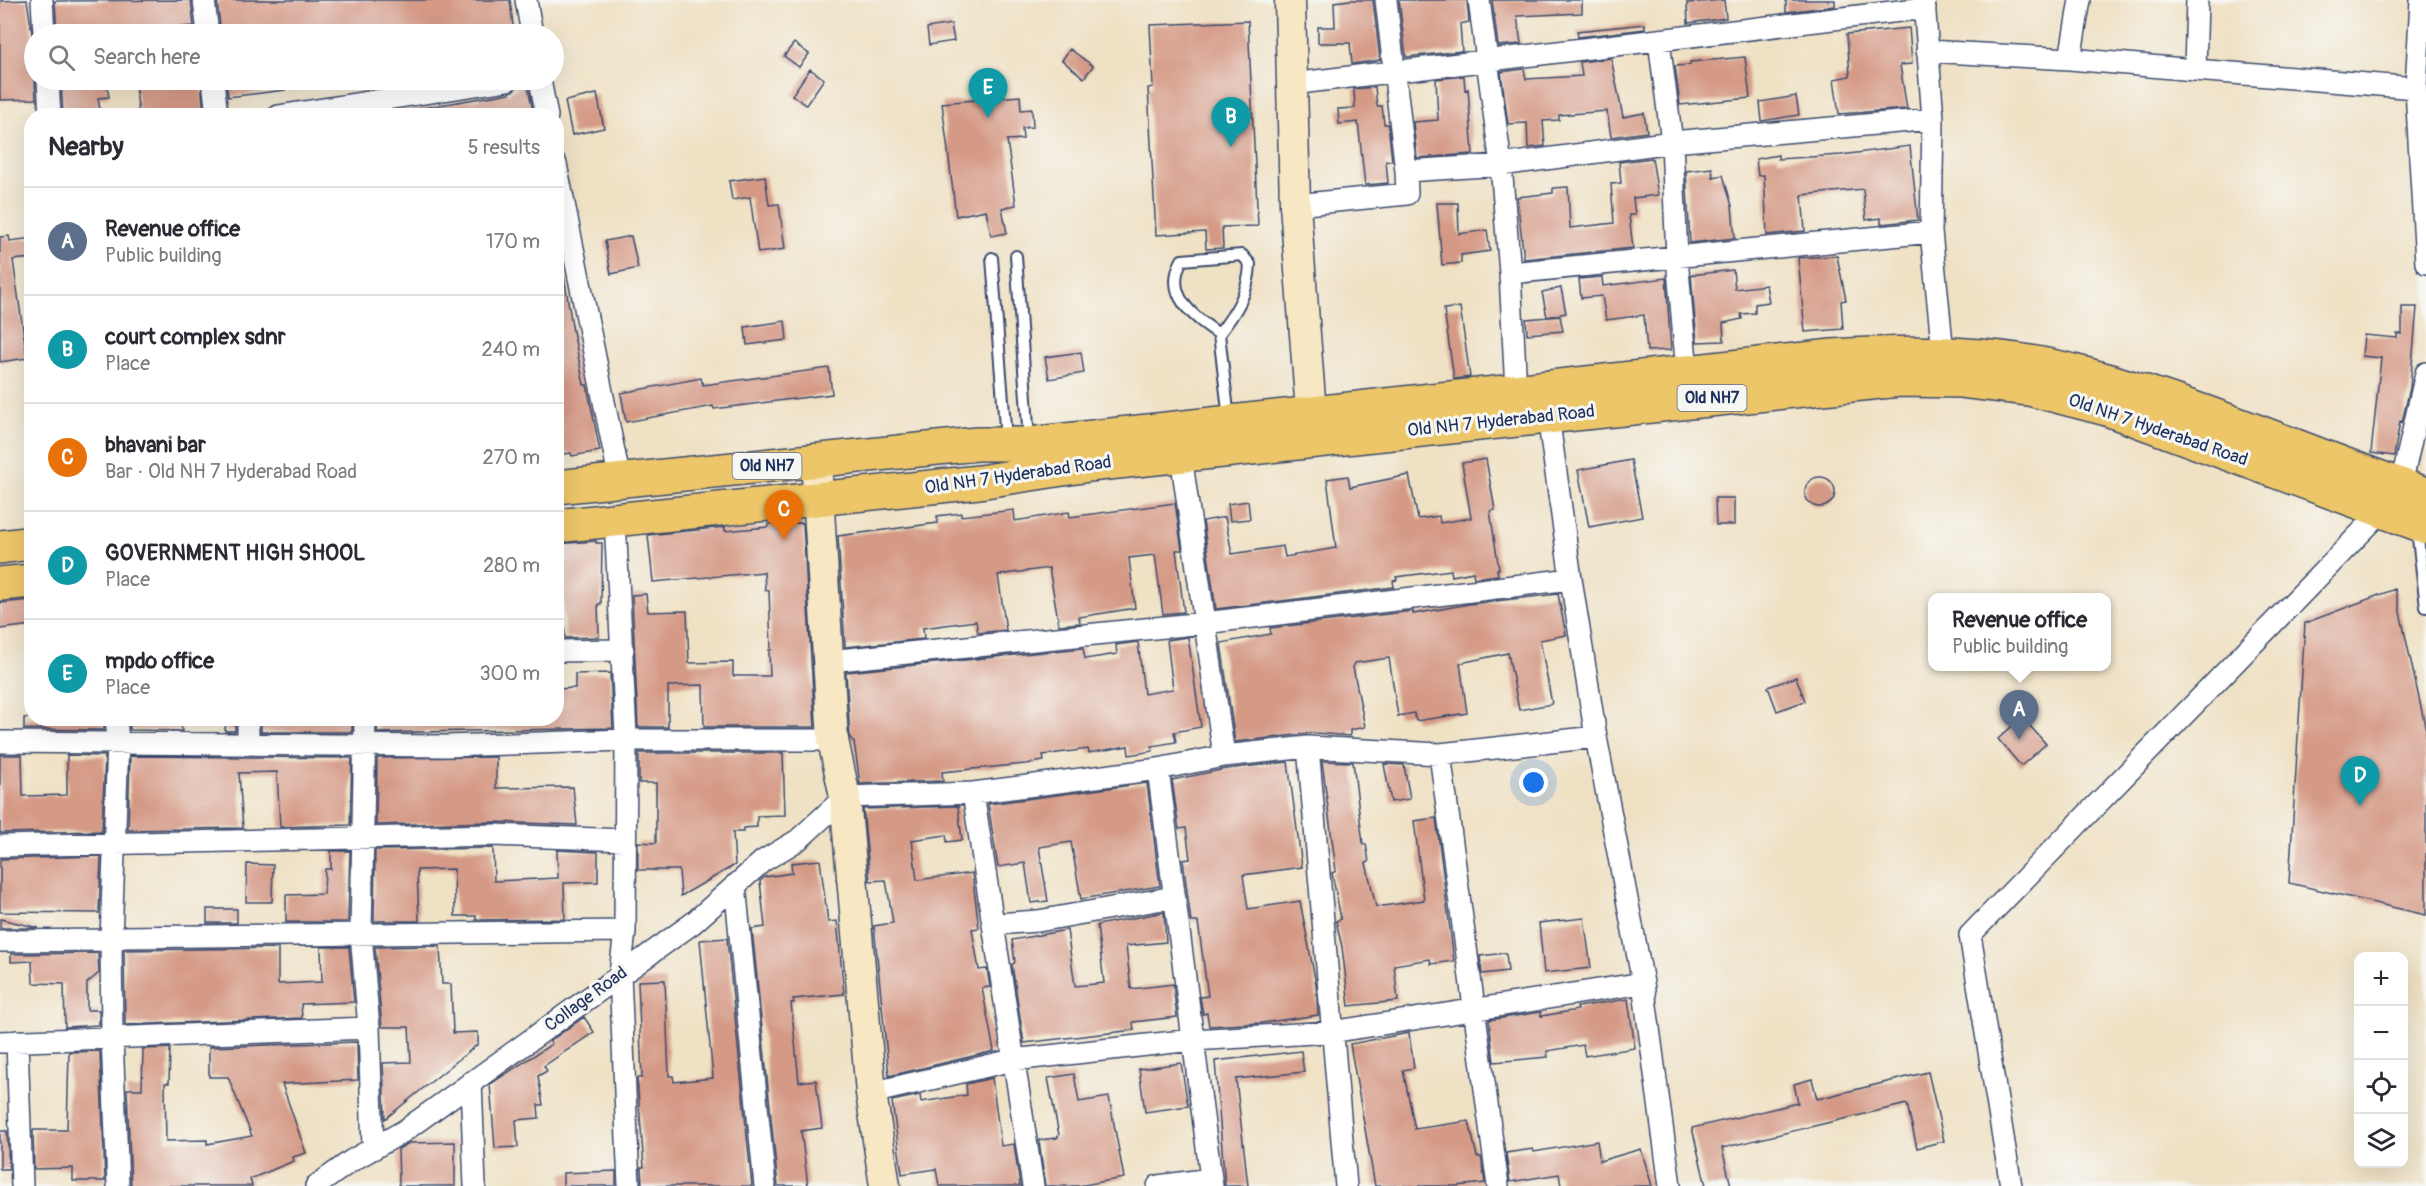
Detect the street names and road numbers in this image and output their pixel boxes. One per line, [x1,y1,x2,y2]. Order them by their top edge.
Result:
road number: Old NH7 [1678,385,1746,411]
street label: Old NH 7 Hyderabad Road [2065,388,2251,472]
street label: Old NH 7 Hyderabad Road [1406,400,1596,442]
street label: Old NH 7 Hyderabad Road [923,451,1113,499]
road number: Old NH7 [732,453,801,479]
street label: Collage Road [540,961,632,1037]

